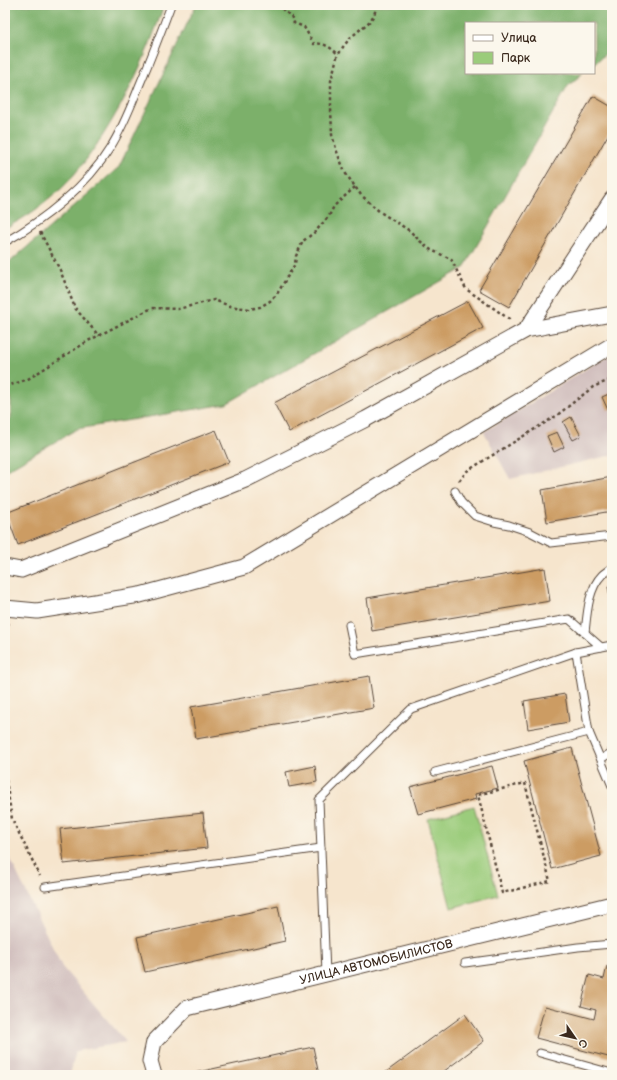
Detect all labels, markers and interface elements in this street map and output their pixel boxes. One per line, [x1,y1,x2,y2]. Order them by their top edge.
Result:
legend [465,22,595,74]
text: Улица [501,31,537,46]
text: Парк [501,51,531,66]
street label: УЛИЦА АВТОМОБИЛИСТОВ [298,936,455,988]
north arrow [555,1018,595,1058]
text: С [575,1037,590,1050]

